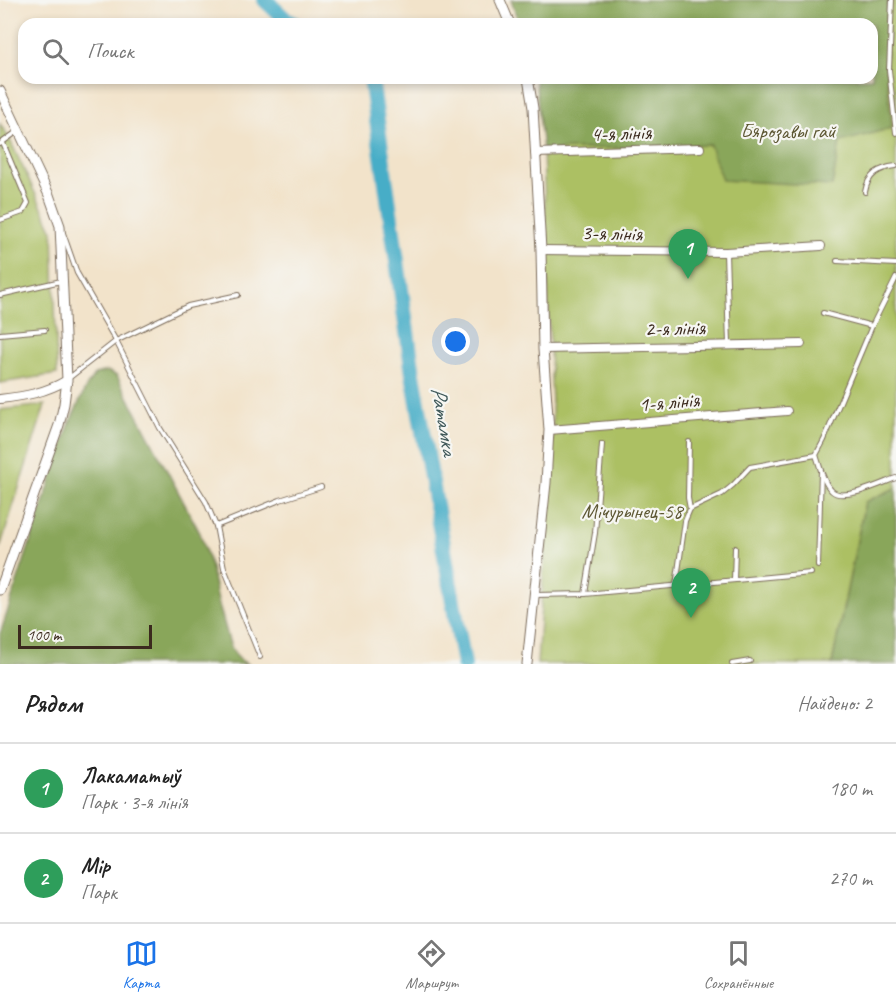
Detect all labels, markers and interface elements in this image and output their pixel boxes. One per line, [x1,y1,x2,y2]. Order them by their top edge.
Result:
search box [18,18,878,84]
icon: search [39,35,72,68]
text: Поиск [87,37,133,65]
park label: Бярозавы гай [740,118,837,144]
street label: 4-я лінія [590,119,653,147]
street label: 3-я лінія [581,219,644,247]
pin: 1 [668,230,708,279]
street label: 2-я лінія [644,314,707,342]
your location [441,327,470,356]
water label: Ратамка [424,385,464,460]
street label: 1-я лінія [638,386,702,418]
park label: Мічурынец-58 [582,498,685,524]
pin: 2 [672,568,710,618]
scale bar [18,622,152,650]
text: 100 m [27,625,61,645]
text: Рядом [24,687,82,720]
text: Найдено: 2 [797,691,872,716]
text: Лакаматыў [81,762,180,790]
text: 1 [39,776,48,801]
text: 180 m [829,776,872,801]
text: Парк · 3-я лінія [81,790,188,815]
text: Мір [81,852,110,880]
text: 2 [39,866,48,891]
text: 270 m [829,866,872,891]
text: Парк [81,880,117,905]
tab: Карта [123,937,159,993]
tab: Маршрут [405,937,458,993]
tab: Сохранённые [704,937,773,993]

